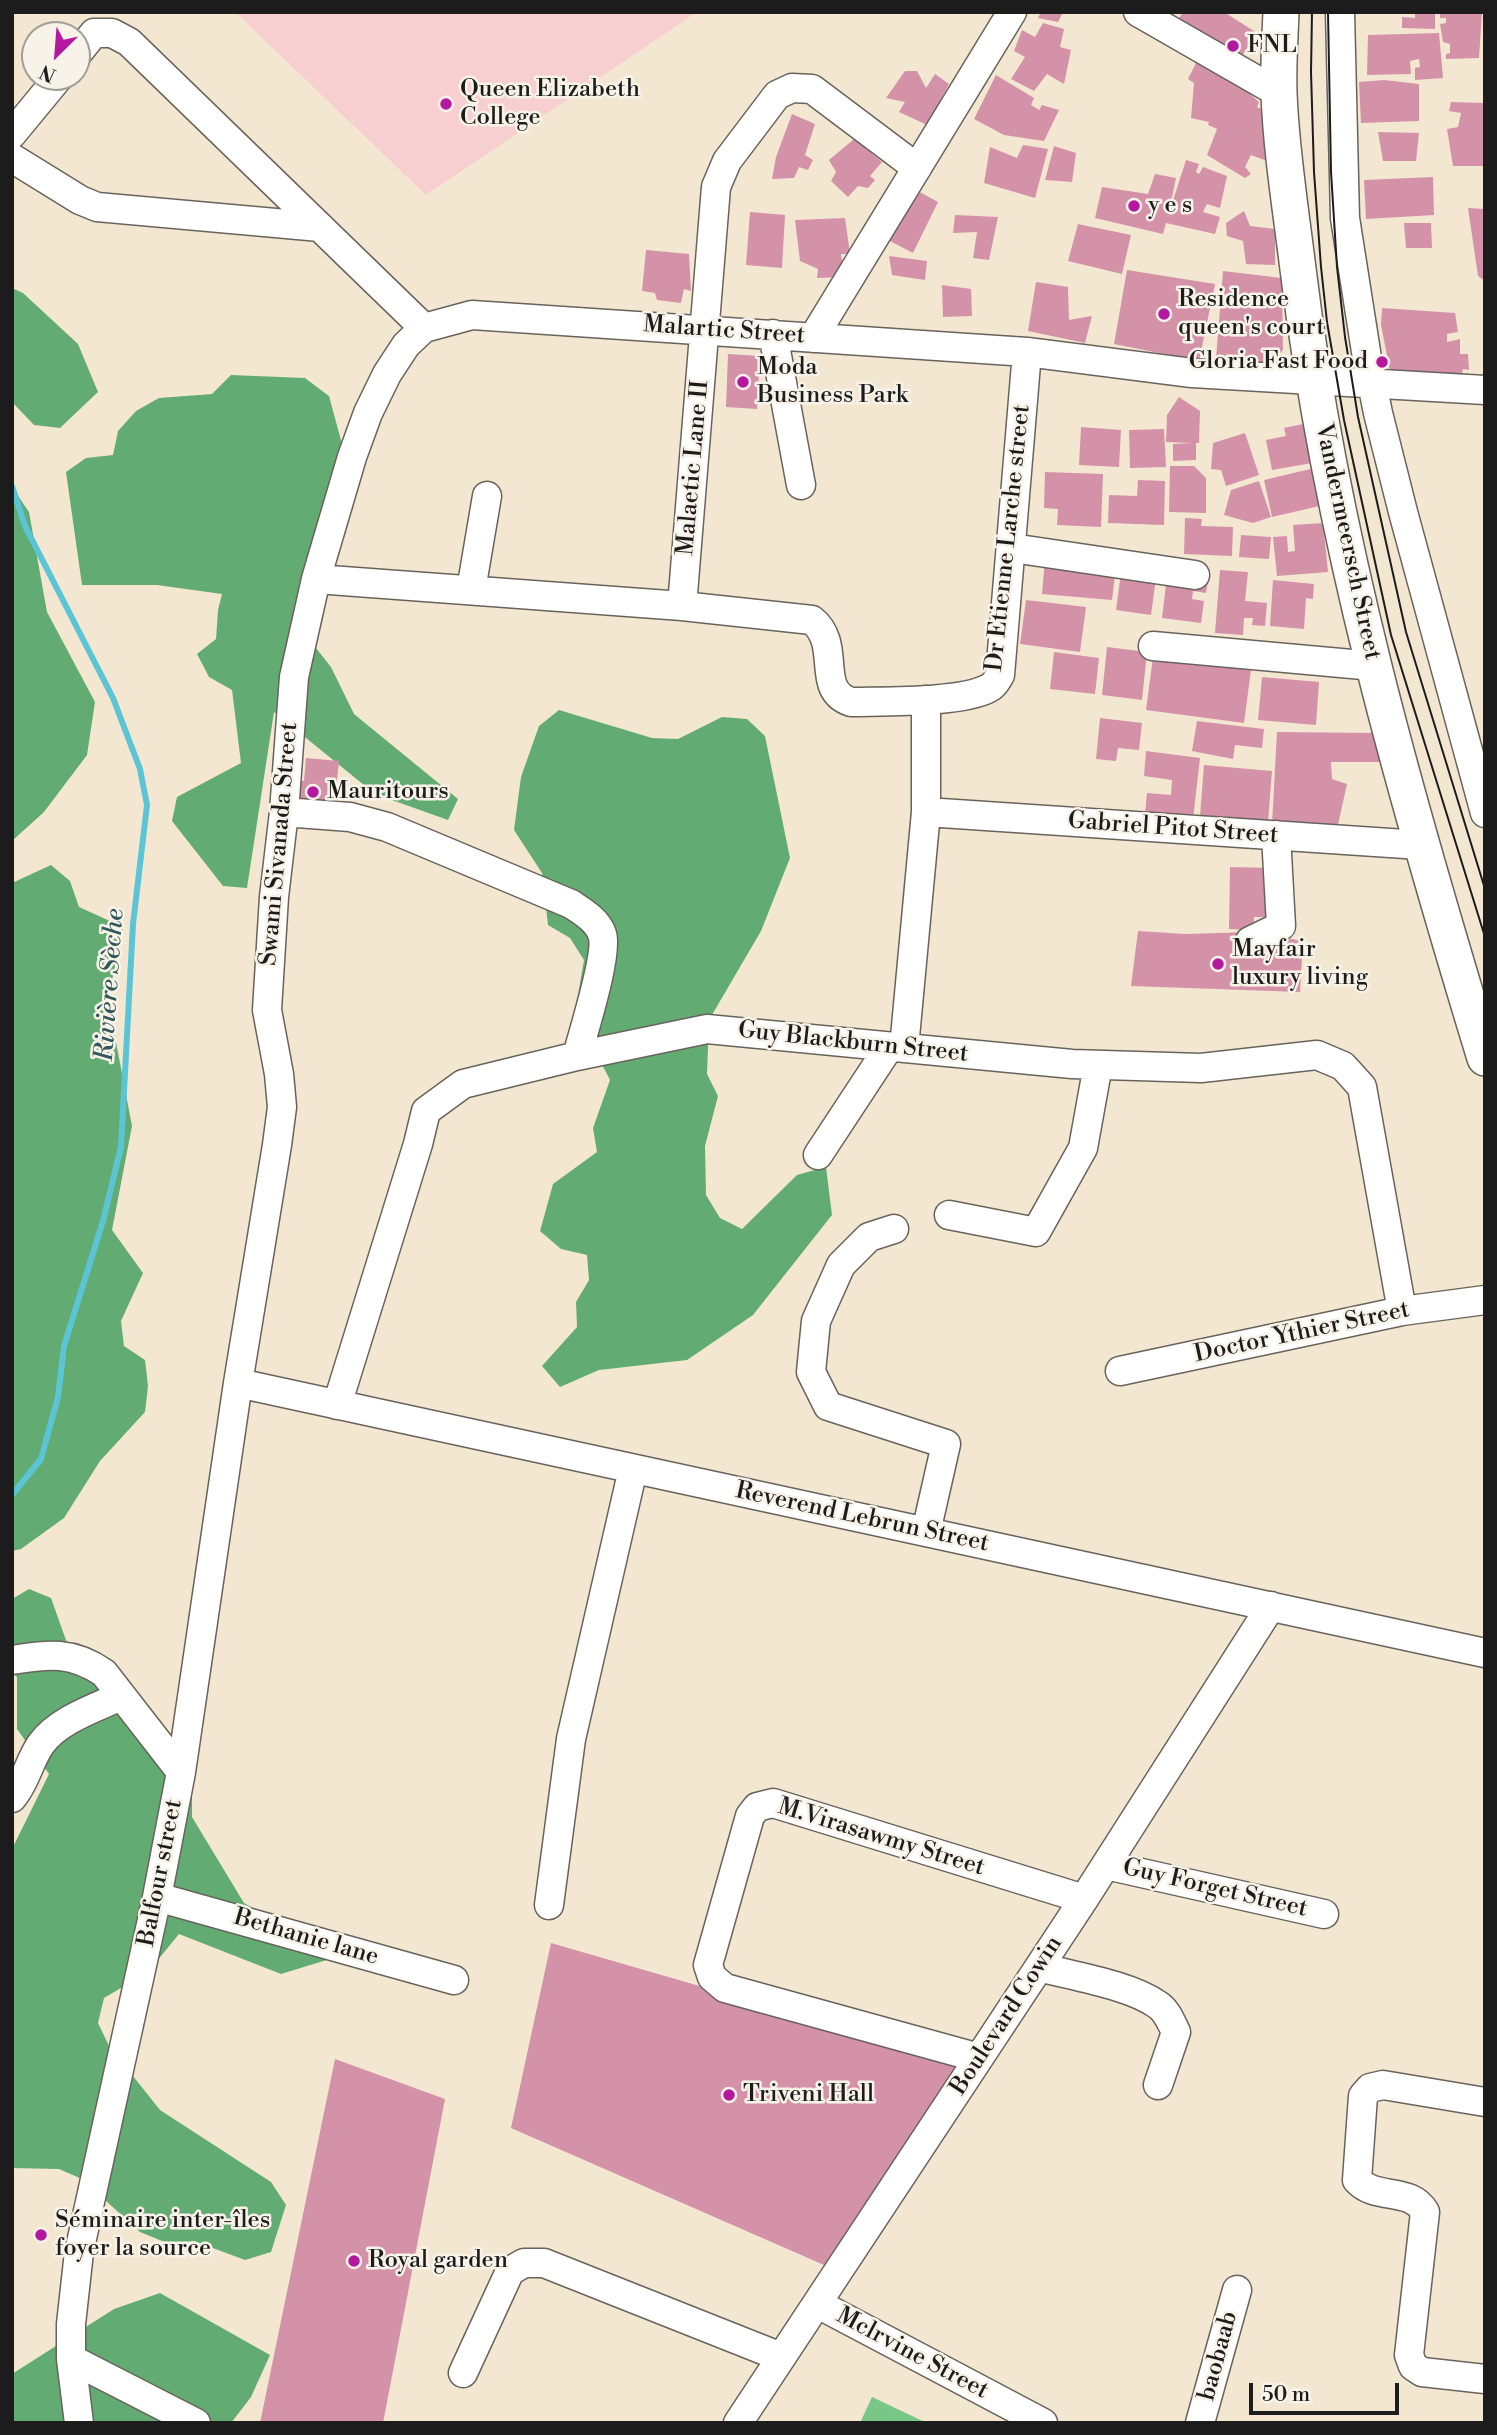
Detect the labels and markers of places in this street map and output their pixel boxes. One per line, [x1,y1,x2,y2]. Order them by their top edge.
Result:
place label: FNL [1247,32,1297,60]
marker: FNL [1225,38,1241,54]
place label: Queen Elizabeth College [460,76,640,132]
marker: Queen Elizabeth College [438,96,454,112]
place label: y e s [1148,192,1192,220]
marker: y e s [1126,198,1142,214]
place label: Residence queen's court [1178,286,1325,342]
marker: Residence queen's court [1156,306,1172,322]
place label: Gloria Fast Food [1189,348,1368,376]
place label: Moda Business Park [757,354,908,410]
marker: Gloria Fast Food [1374,354,1390,370]
marker: Moda Business Park [735,374,751,390]
place label: Mauritours [327,778,449,806]
marker: Mauritours [305,784,321,800]
place label: Mayfair luxury living [1232,936,1368,992]
marker: Mayfair luxury living [1210,956,1226,972]
place label: Triveni Hall [743,2081,874,2109]
marker: Triveni Hall [721,2087,737,2103]
place label: Séminaire inter-îles foyer la source [55,2207,270,2263]
marker: Séminaire inter-îles foyer la source [33,2227,49,2243]
place label: Royal garden [368,2247,508,2275]
marker: Royal garden [346,2253,362,2269]

